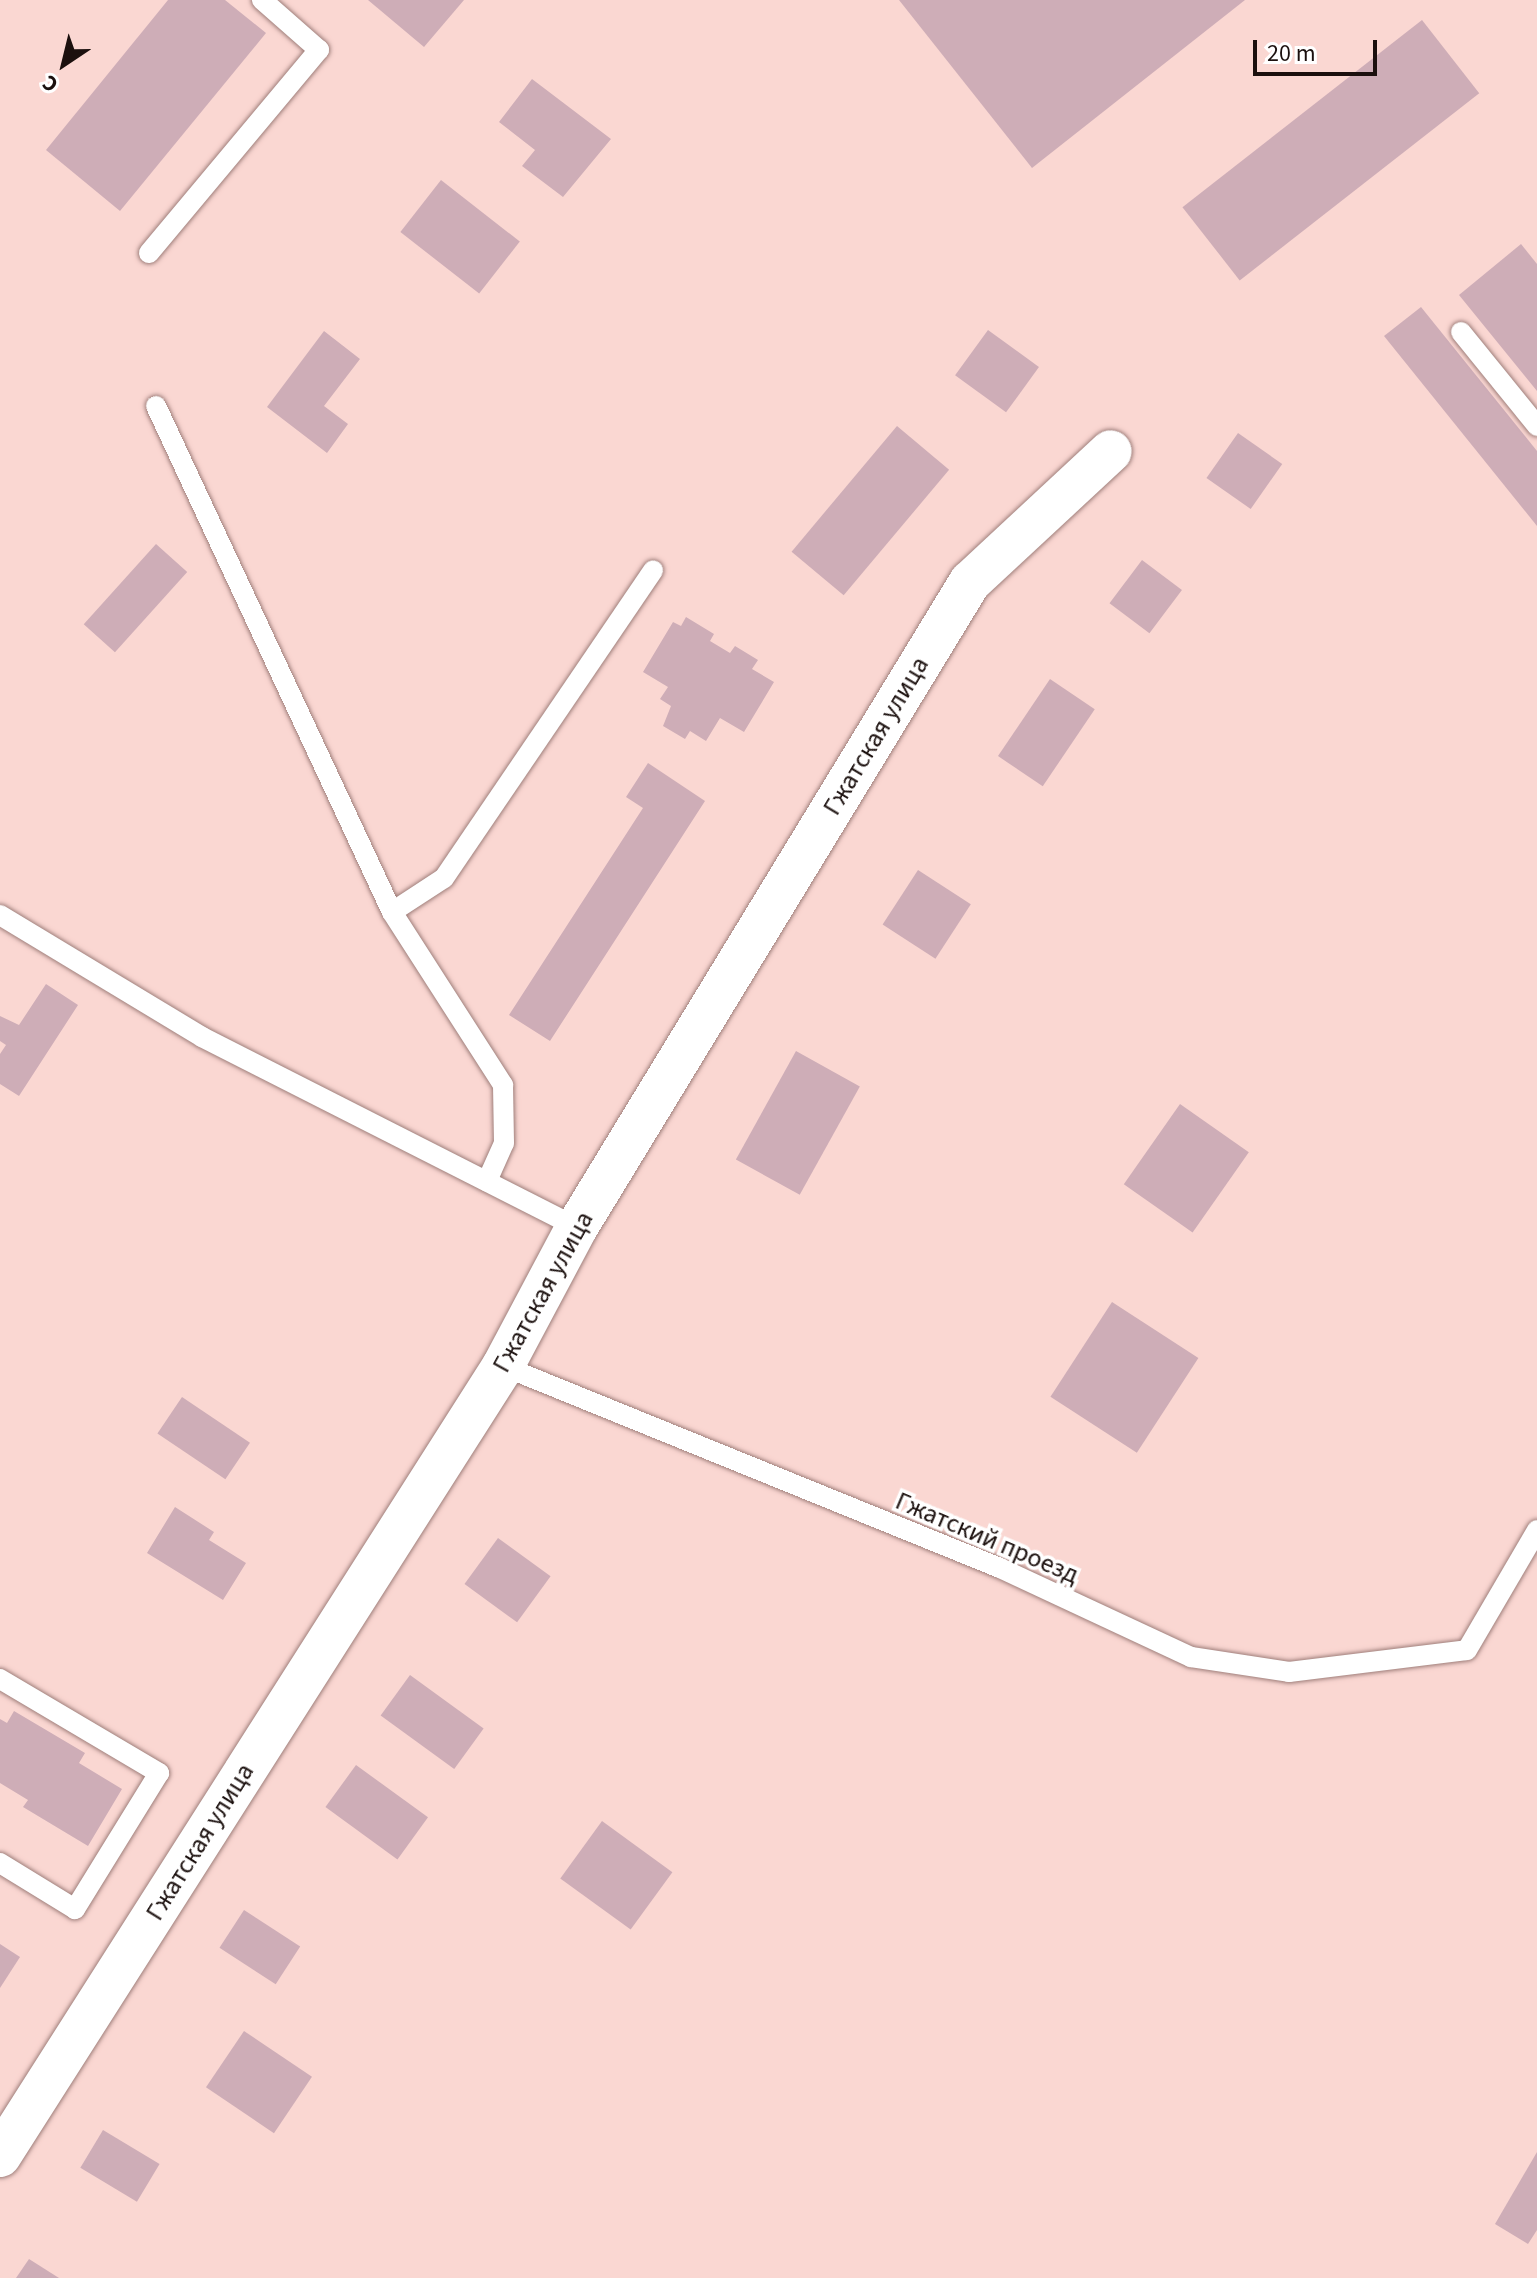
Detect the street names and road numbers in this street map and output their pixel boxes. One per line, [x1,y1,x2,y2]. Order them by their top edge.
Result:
street label: Гжатская улица [816,651,936,821]
street label: Гжатская улица [486,1206,600,1378]
street label: Гжатский проезд [891,1485,1083,1591]
street label: Гжатская улица [139,1758,261,1926]

